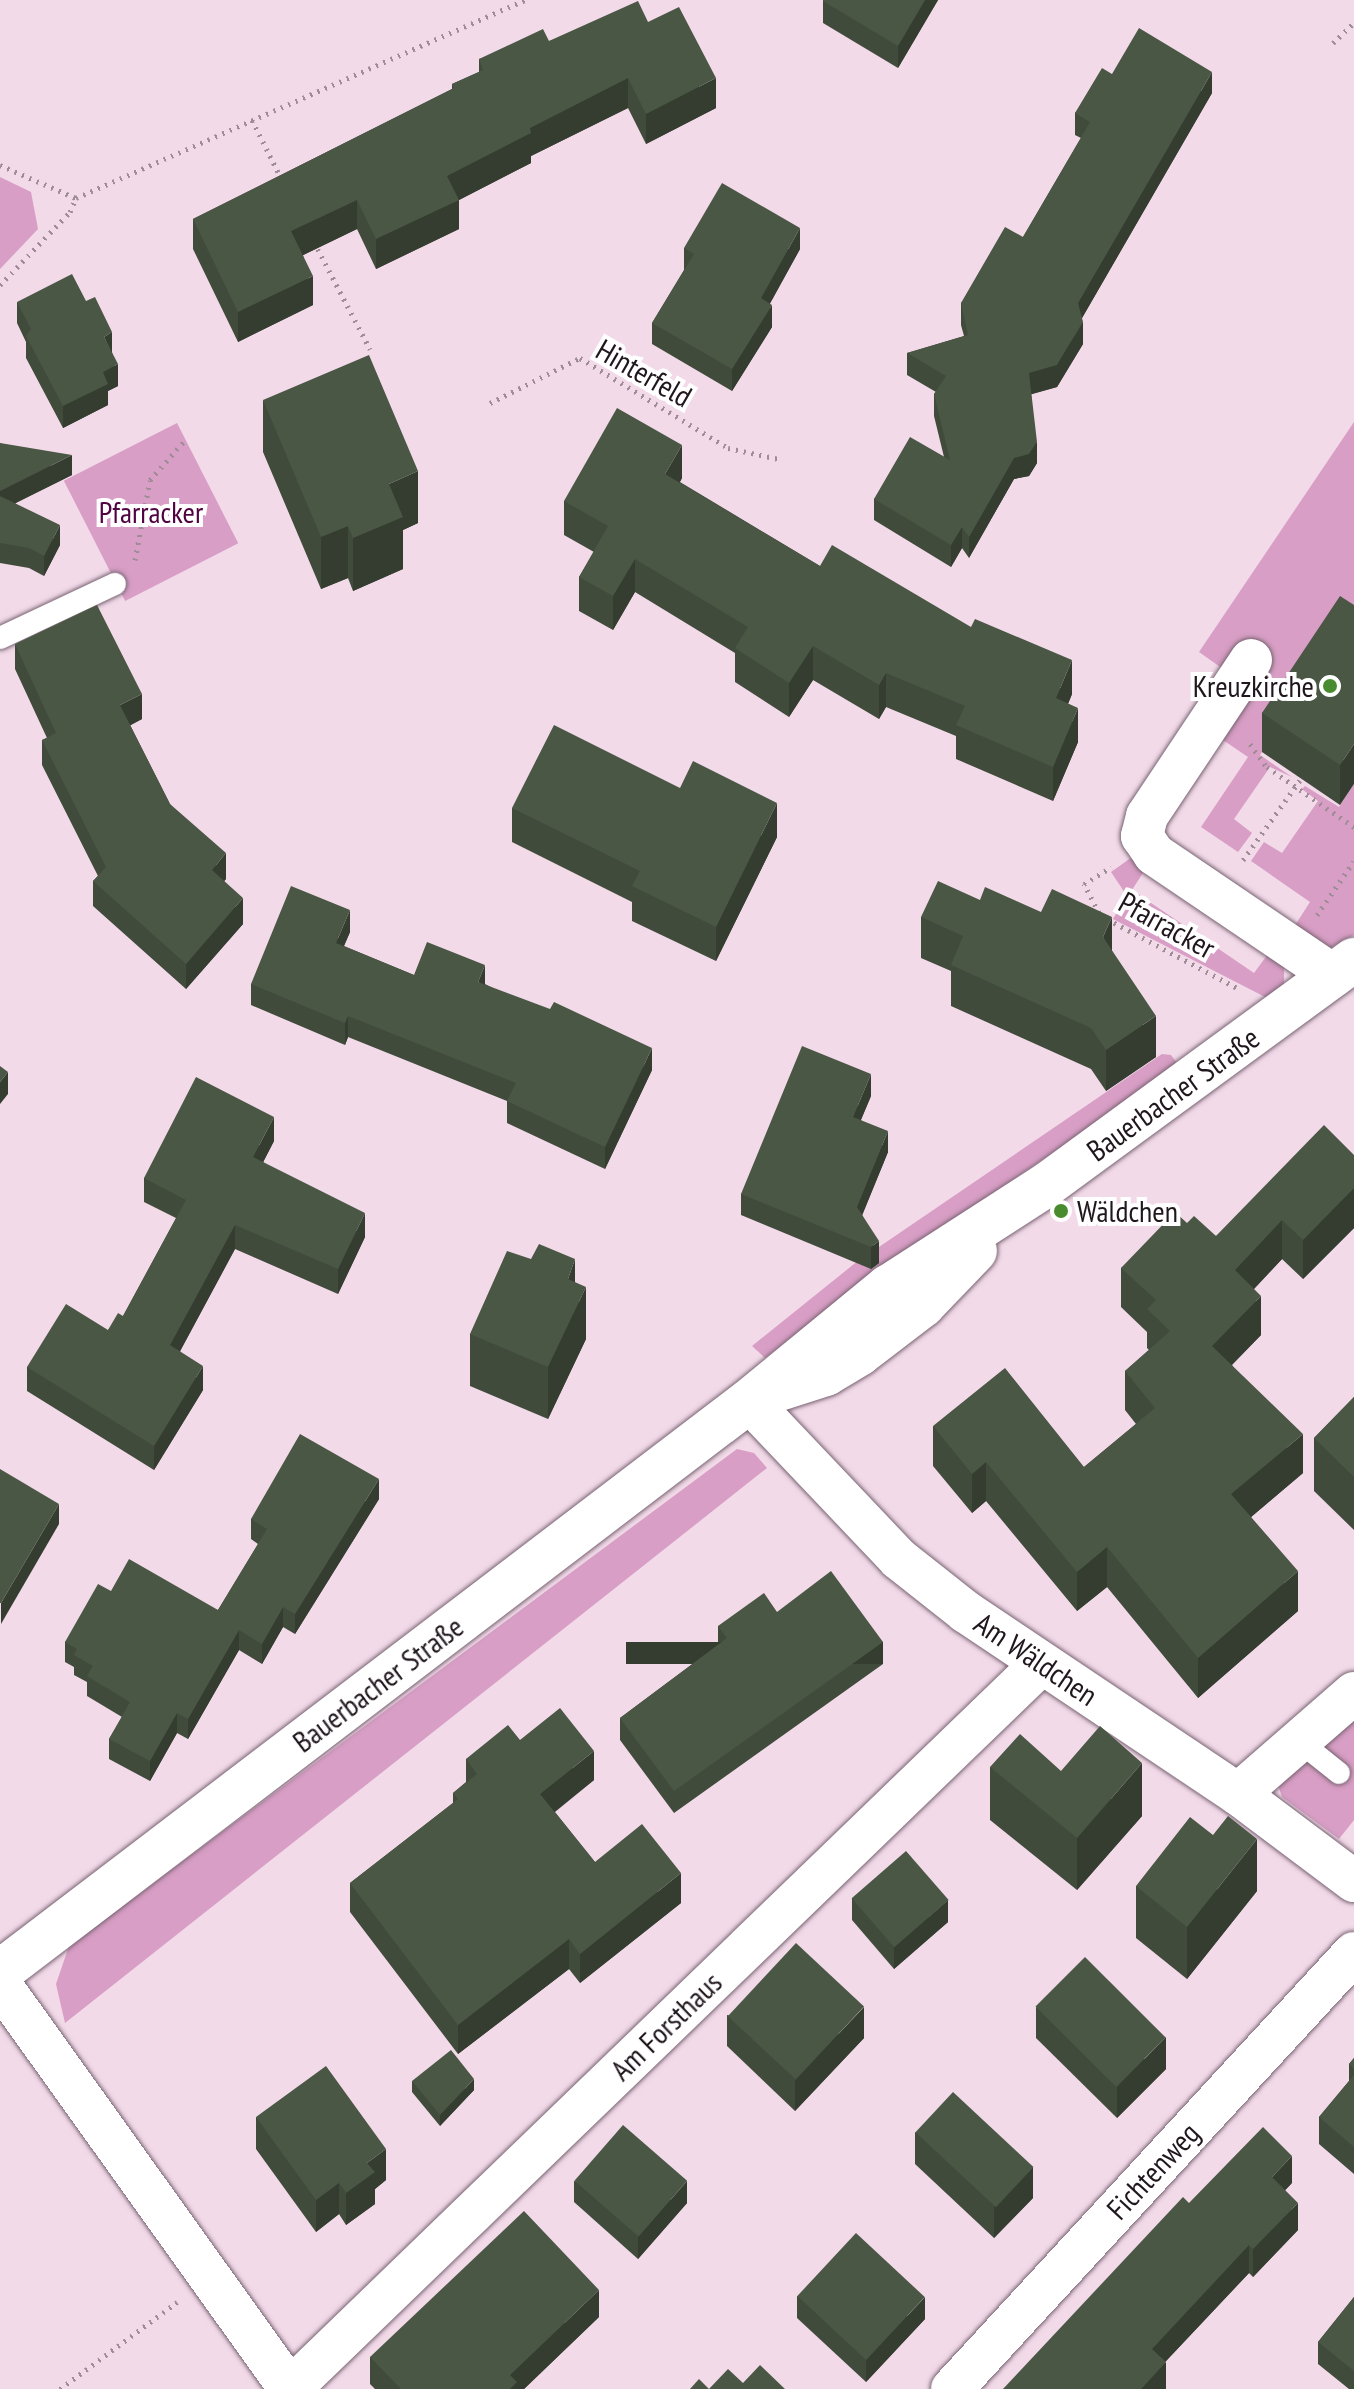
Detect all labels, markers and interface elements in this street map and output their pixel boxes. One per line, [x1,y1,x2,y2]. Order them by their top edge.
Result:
street label: Hinterfeld [590,331,698,415]
park label: Pfarracker [99,494,203,530]
place label: Kreuzkirche [1193,668,1314,704]
marker: Kreuzkirche [1321,677,1339,695]
street label: Pfarracker [1113,884,1221,966]
street label: Bauerbacher Straße [1080,1019,1266,1169]
place label: Wäldchen [1077,1193,1178,1229]
marker: Wäldchen [1052,1202,1070,1220]
street label: Am Wäldchen [968,1605,1104,1713]
street label: Bauerbacher Straße [286,1608,470,1760]
street label: Am Forsthaus [603,1964,729,2088]
street label: Fichtenweg [1099,2115,1207,2227]

